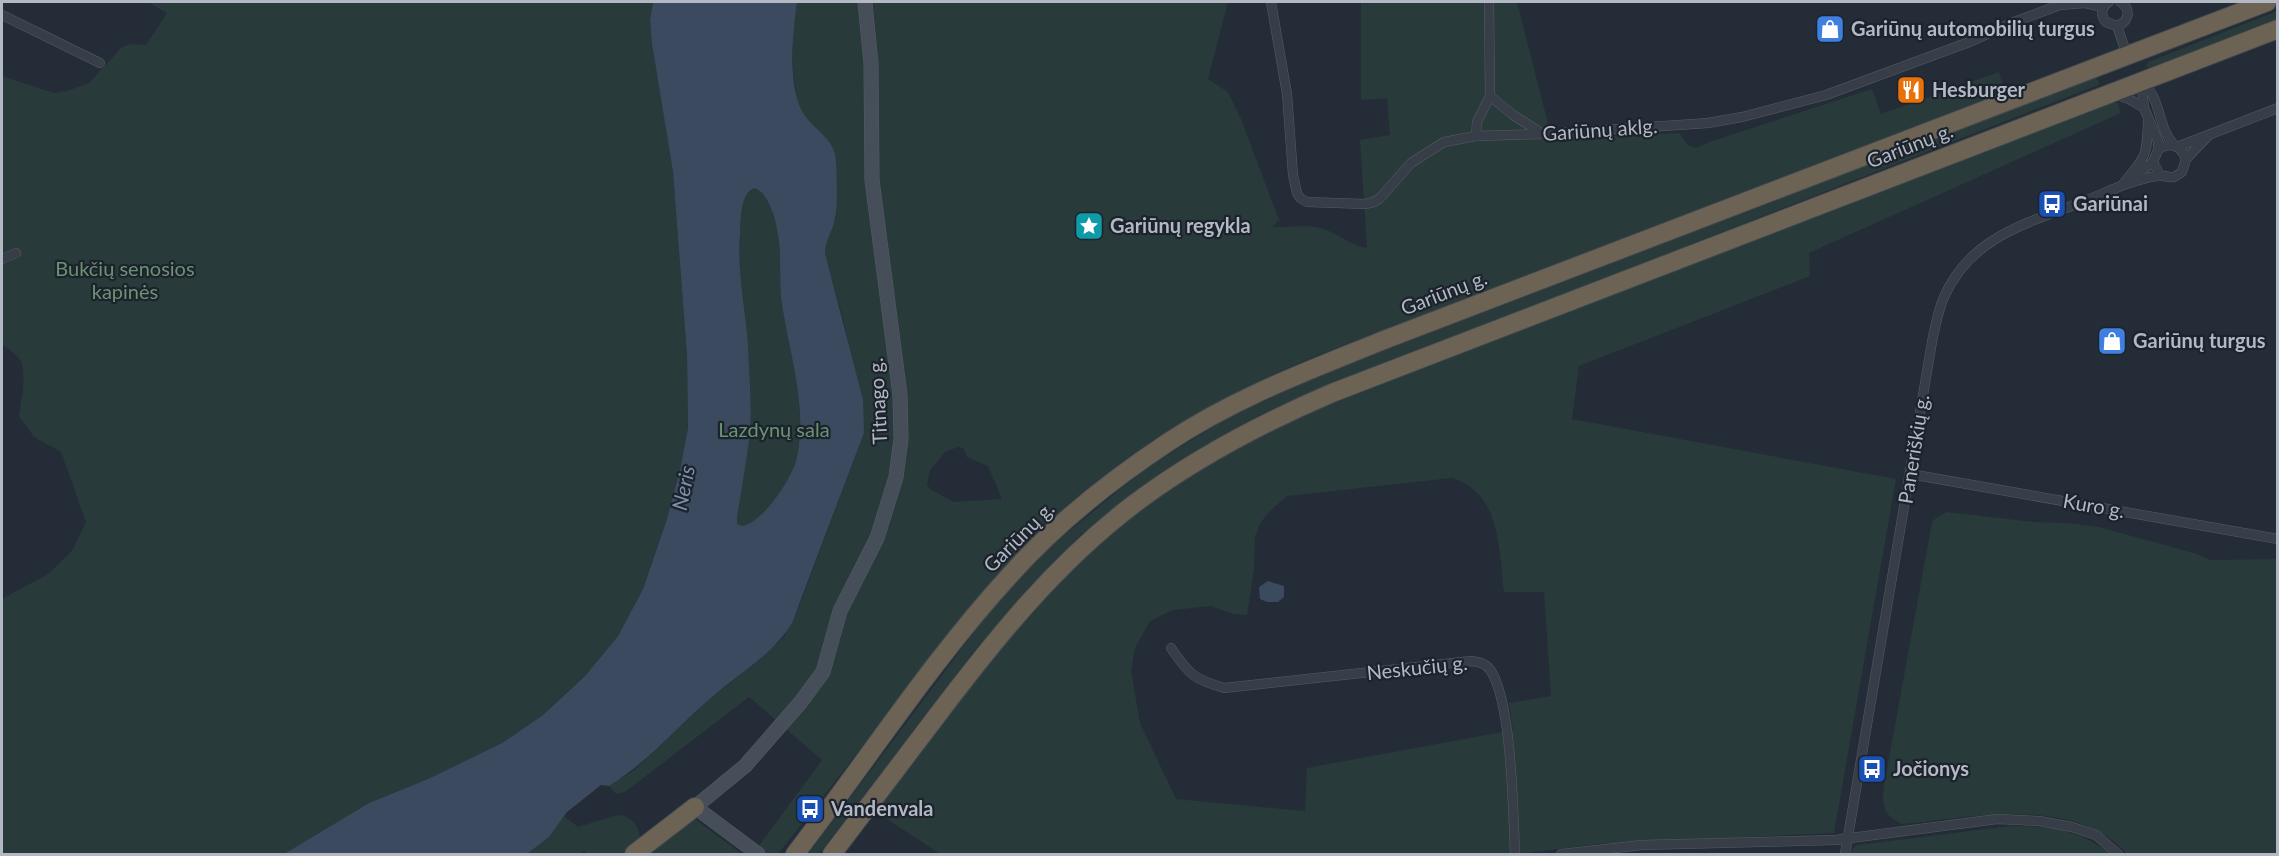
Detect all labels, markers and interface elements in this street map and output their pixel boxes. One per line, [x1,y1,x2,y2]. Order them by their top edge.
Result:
shop icon: Gariūnų automobilių turgus [1814,13,1846,45]
place label: Gariūnų automobilių turgus [1851,16,2095,40]
restaurant icon: Hesburger [1895,74,1927,106]
place label: Hesburger [1932,77,2026,101]
street label: Gariūnų aklg. [1542,113,1658,145]
street label: Gariūnų g. [1863,118,1956,172]
bus stop icon: Gariūnai [2036,188,2068,220]
place label: Gariūnai [2073,191,2148,215]
place icon: Gariūnų regykla [1073,210,1105,242]
place label: Gariūnų regykla [1110,213,1251,237]
park label: Bukčių senosios kapinės [55,256,195,303]
street label: Gariūnų g. [1397,265,1490,319]
shop icon: Gariūnų turgus [2096,325,2128,357]
place label: Gariūnų turgus [2133,328,2266,352]
street label: Titnago g. [863,357,891,445]
street label: Paneriškių g. [1893,392,1934,505]
park label: Lazdynų sala [718,417,830,441]
water label: Neris [666,463,699,512]
street label: Kuro g. [2061,488,2127,522]
street label: Gariūnų g. [978,496,1059,577]
street label: Neskučių g. [1365,650,1468,684]
bus stop icon: Jočionys [1856,753,1888,785]
place label: Jočionys [1893,756,1969,780]
bus stop icon: Vandenvala [794,793,826,825]
place label: Vandenvala [830,796,933,820]

